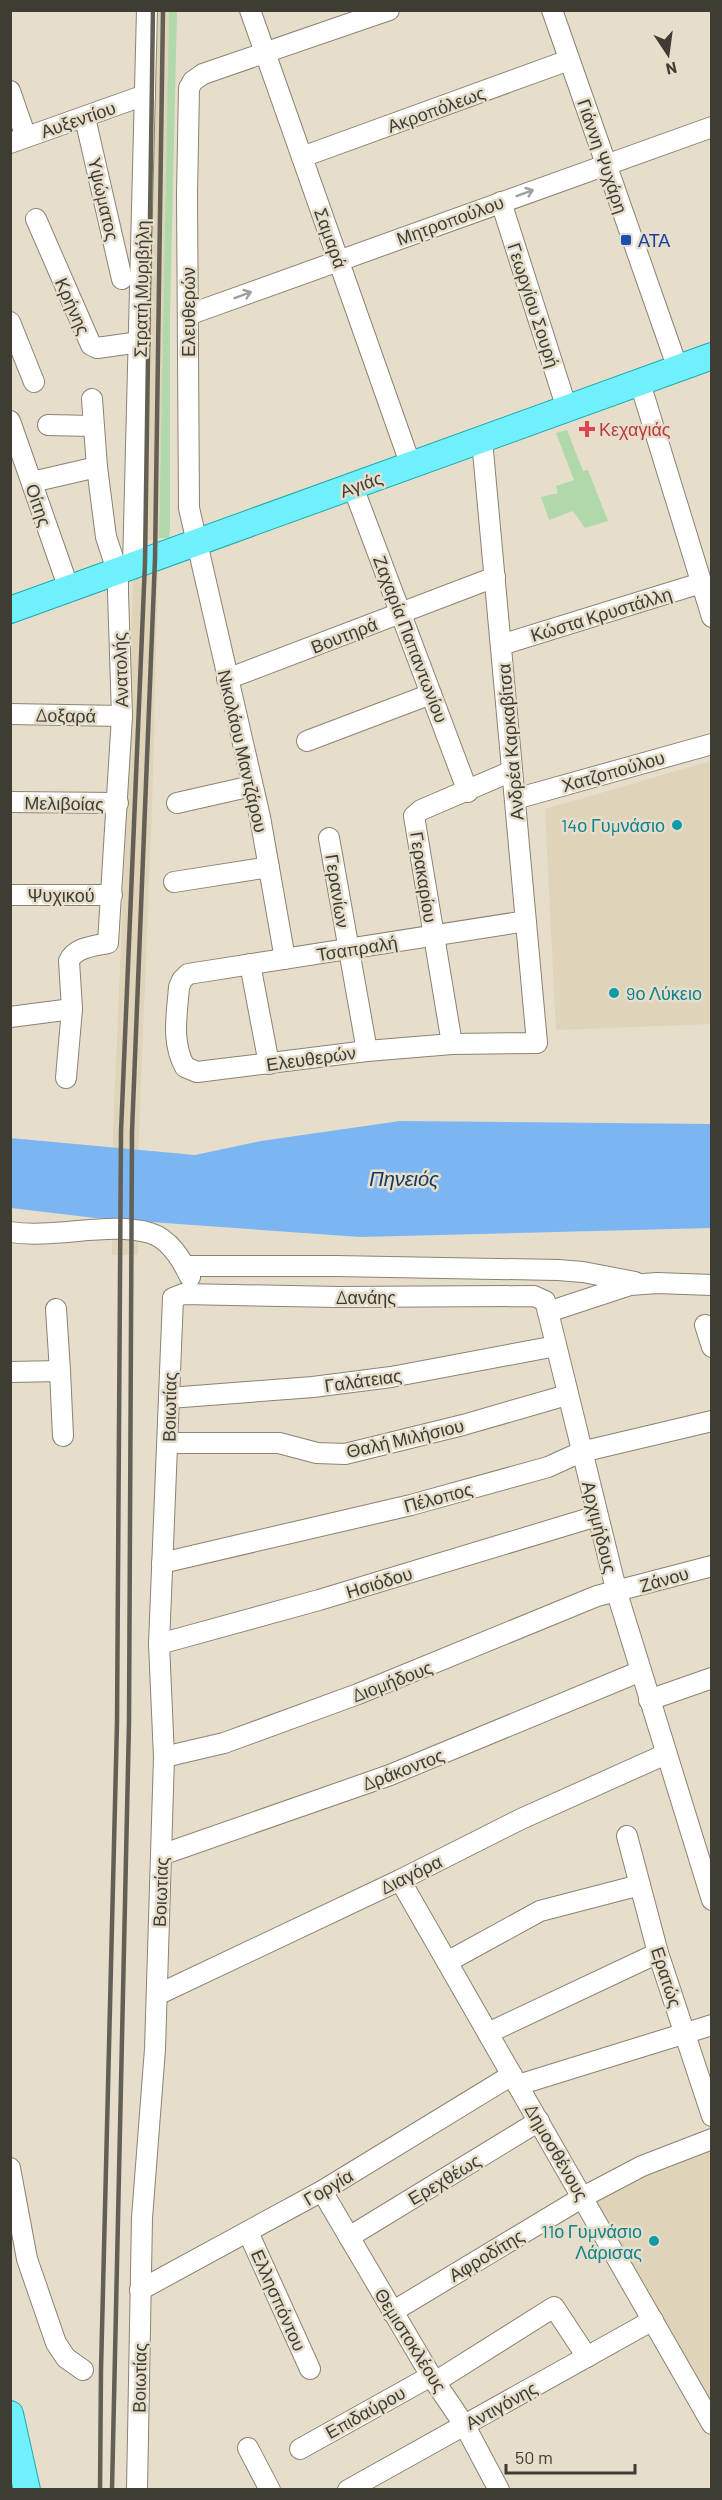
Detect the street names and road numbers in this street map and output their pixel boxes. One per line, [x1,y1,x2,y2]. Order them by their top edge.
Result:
street label: Ακροπόλεως [384,81,488,137]
street label: Αυξεντίου [38,96,118,142]
street label: Γιάννη Ψυχάρη [573,96,633,216]
street label: Υψώματος [84,155,124,243]
street label: Μητροπούλου [393,190,507,250]
street label: Σαμαρά [310,205,352,271]
street label: Στρατή Μυριβήλη [129,220,153,358]
street label: Γεωργίου Σουρή [503,240,565,370]
street label: Ελευθερών [177,267,199,357]
street label: Κρήνης [51,274,95,338]
street label: Αγιάς [337,466,386,502]
street label: Οίτης [21,481,57,530]
street label: Ζαχαρία Παπαντωνίου [369,552,453,726]
street label: Κώστα Κρυστάλλη [528,582,674,646]
street label: Βουτηρά [308,612,380,658]
street label: Ανατολής [108,632,132,708]
street label: Ανδρέα Καρκαβίτσα [492,663,528,821]
street label: Νικολάου Μαντζάρου [214,667,272,835]
street label: Δοξαρά [36,703,96,727]
street label: Χατζοπούλου [559,746,667,796]
street label: Μελιβοίας [24,791,104,815]
street label: Γερακαρίου [406,830,442,924]
street label: Γερανίων [321,852,355,930]
street label: Ψυχικού [28,884,94,906]
street label: Τσαπραλή [315,931,399,965]
street label: Ελευθερών [265,1041,357,1075]
street label: Δανάης [336,1286,396,1308]
street label: Γαλάτειας [323,1364,403,1396]
street label: Βοιωτίας [157,1371,181,1442]
street label: Θαλή Μιλήσιου [344,1414,466,1462]
street label: Πέλοπος [401,1477,475,1517]
street label: Αρχιμήδους [578,1479,622,1576]
street label: Ζάνου [637,1561,691,1597]
street label: Ησιόδου [343,1562,415,1602]
street label: Διομήδους [349,1656,435,1706]
street label: Δράκοντος [359,1743,447,1795]
street label: Διαγόρα [377,1850,445,1898]
street label: Βοιωτίας [148,1856,172,1927]
street label: Ερατώς [647,1944,687,2010]
street label: Δημοσθένους [520,2100,594,2205]
street label: Ερεχθέως [404,2149,484,2209]
street label: Γοργία [299,2164,357,2210]
street label: Αφροδίτης [444,2224,528,2286]
street label: Ελλησπόντου [247,2246,311,2354]
street label: Θεμιστοκλέους [370,2284,452,2396]
street label: Βοιωτίας [127,2342,151,2413]
street label: Αντιγόνης [461,2376,541,2434]
street label: Επιδαύρου [321,2381,409,2443]

